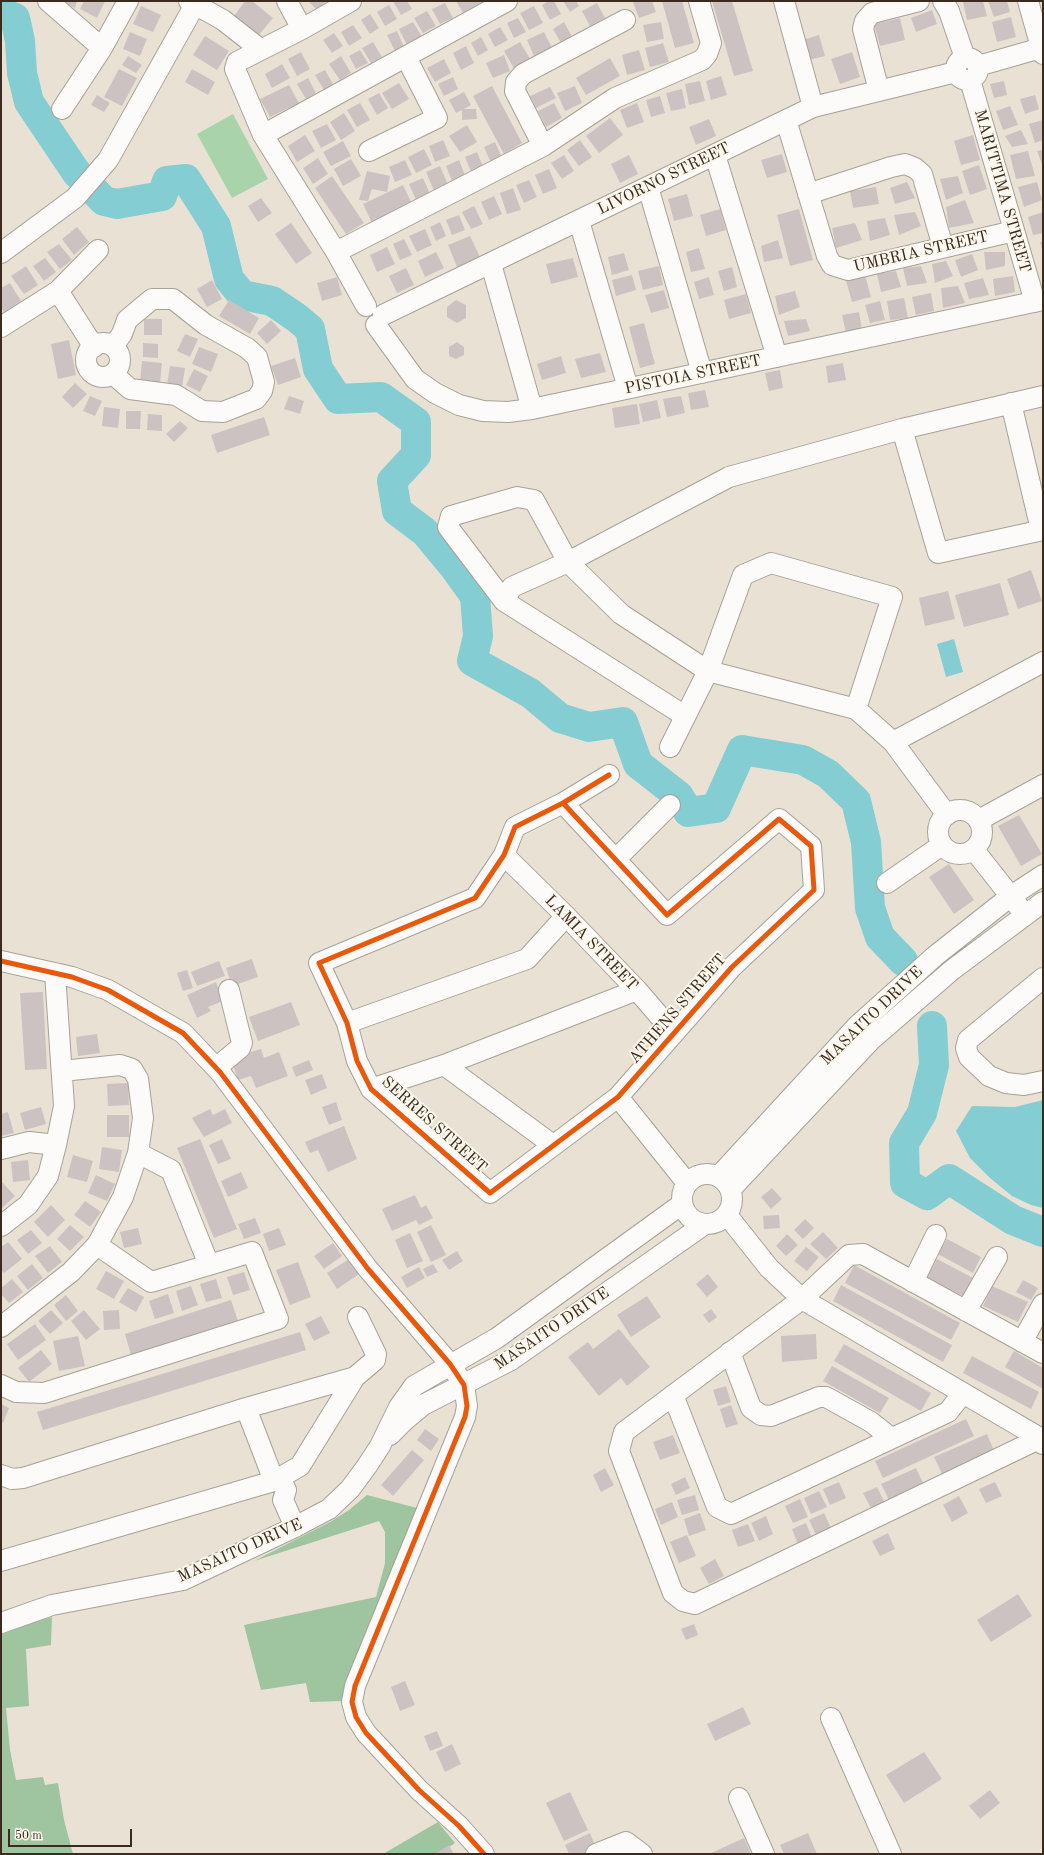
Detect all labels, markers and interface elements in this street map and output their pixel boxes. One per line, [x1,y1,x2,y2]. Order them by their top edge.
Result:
street label: MARITTIMA STREET [969,107,1035,275]
street label: LIVORNO STREET [594,139,734,219]
street label: UMBRIA STREET [852,227,990,277]
street label: PISTOIA STREET [623,351,763,399]
street label: LAMIA STREET [540,891,642,995]
street label: ATHENS STREET [625,950,731,1068]
street label: MASAITO DRIVE [817,962,927,1070]
street label: SERRES STREET [377,1072,491,1178]
street label: MASAITO DRIVE [491,1283,613,1375]
street label: MASAITO DRIVE [175,1515,305,1587]
scale bar [10,1821,134,1847]
text: 50 m [15,1830,42,1842]

